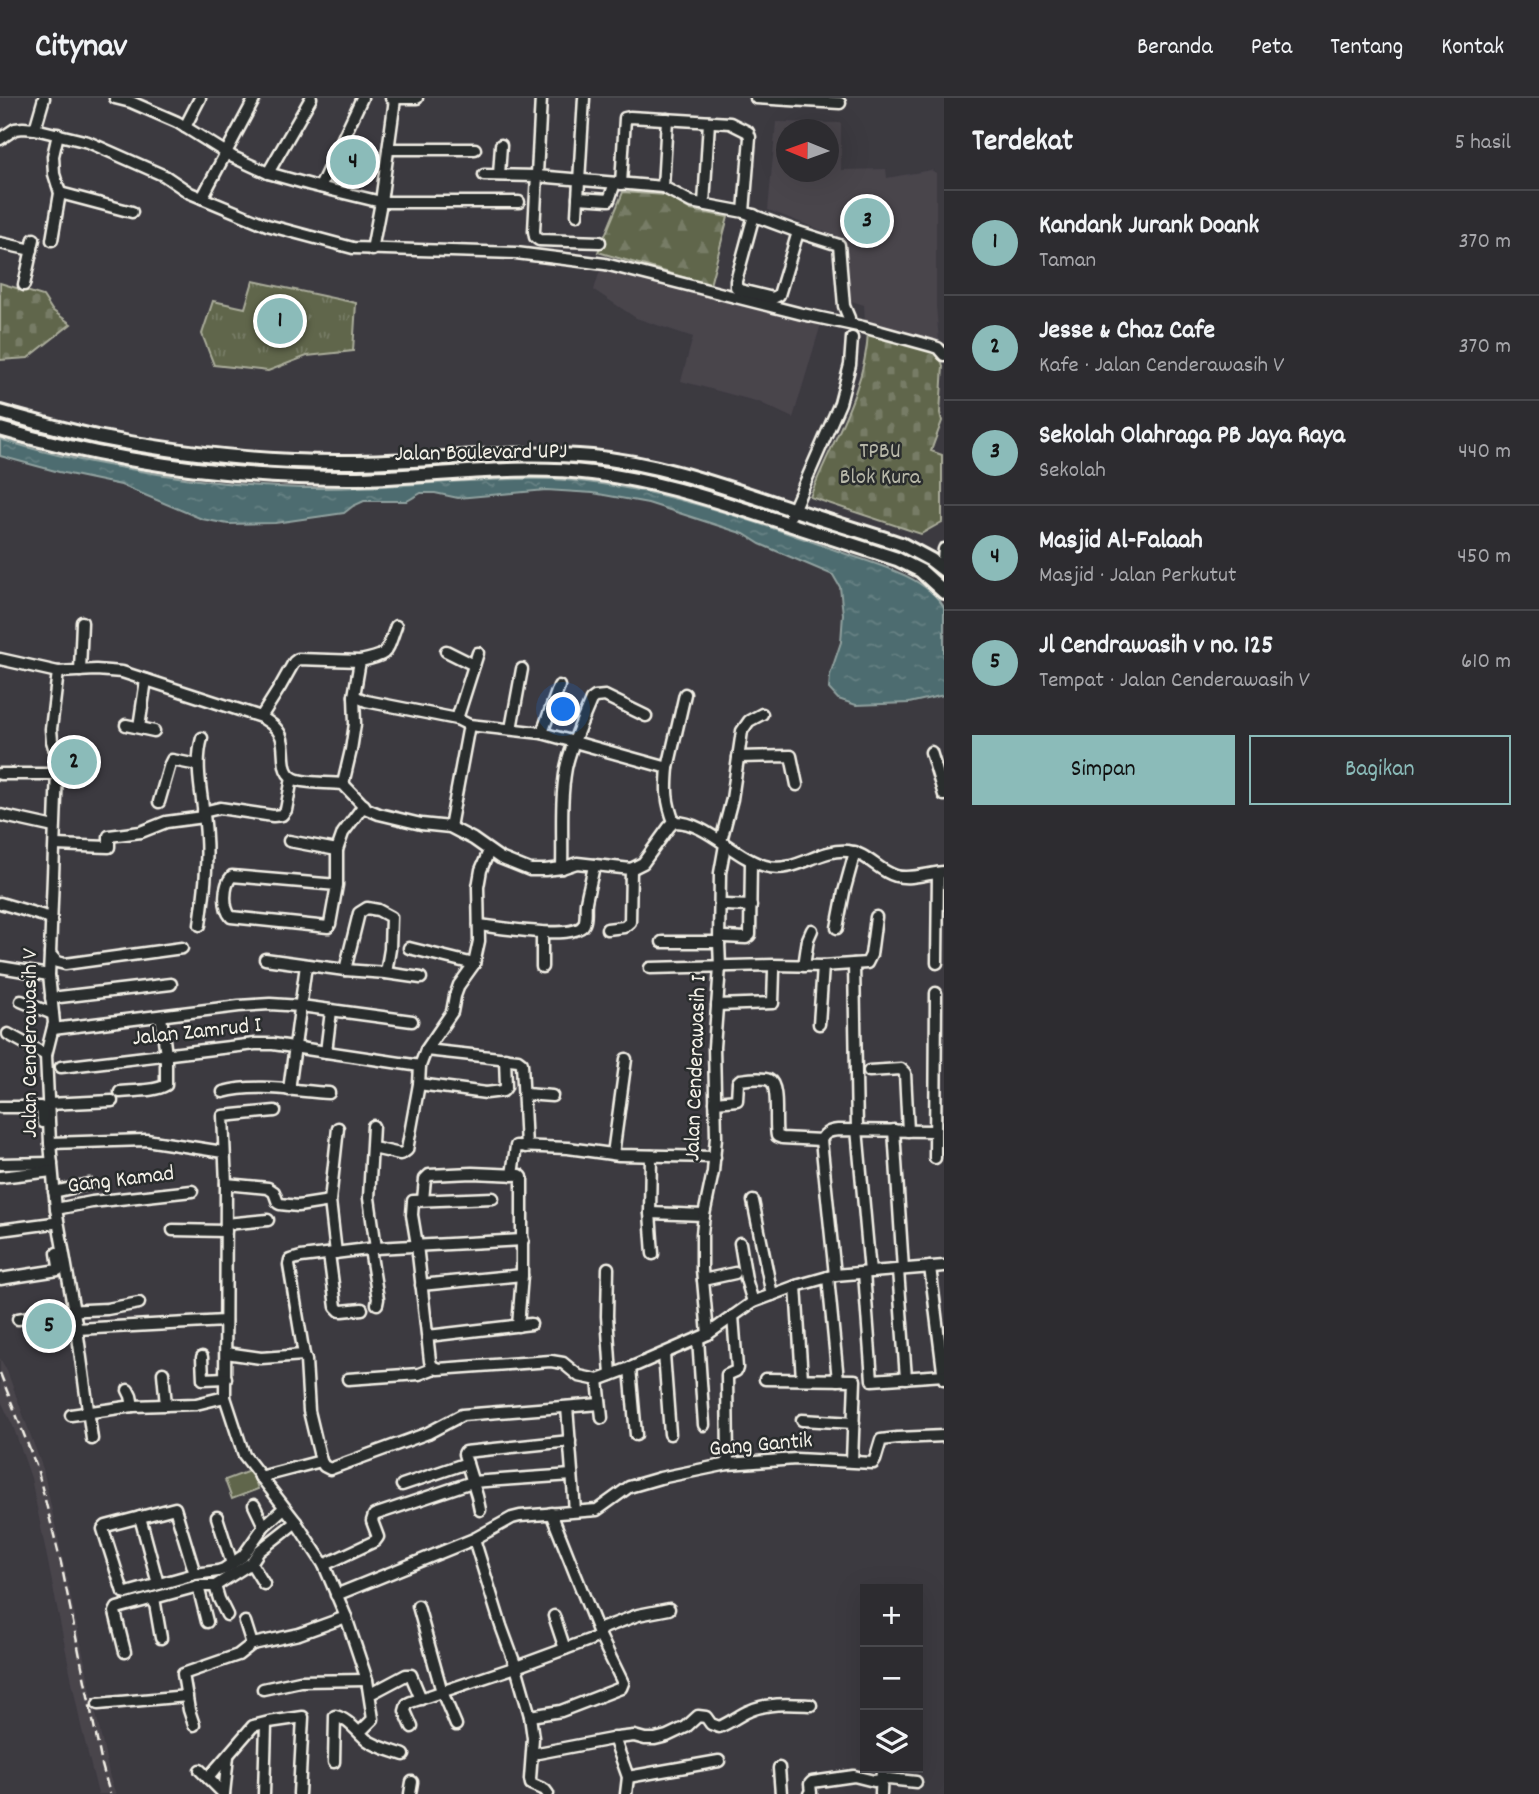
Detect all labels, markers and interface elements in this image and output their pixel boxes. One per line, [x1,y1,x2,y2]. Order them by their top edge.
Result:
text: Citynav [35,25,127,72]
text: Beranda [1137,31,1213,65]
text: Peta [1251,31,1292,65]
text: Tentang [1330,31,1403,65]
text: Kontak [1441,31,1504,65]
north arrow [776,119,839,182]
text: Terdekat [972,122,1073,165]
text: 5 hasil [1454,127,1511,160]
pin: 4 [330,136,376,188]
pin: 3 [844,195,890,247]
text: Kandank Jurank Doank [1039,208,1259,245]
text: 1 [992,226,998,259]
text: 370 m [1458,226,1511,259]
text: Taman [1039,245,1096,278]
pin: 1 [257,295,303,347]
text: Jesse & Chaz Cafe [1039,313,1215,350]
text: 2 [990,331,1000,364]
text: 370 m [1458,331,1511,364]
text: Kafe · Jalan Cenderawasih V [1039,350,1284,383]
text: Sekolah Olahraga PB Jaya Raya [1039,418,1345,455]
street label: Jalan Boulevard UPJ [394,436,568,472]
park label: TPBU Blok Kura [839,436,922,495]
text: 3 [990,436,1000,469]
text: 440 m [1458,436,1511,469]
text: Sekolah [1039,455,1106,488]
text: Masjid Al-Falaah [1039,523,1203,560]
text: 4 [990,541,1000,574]
text: 450 m [1457,541,1511,574]
text: Masjid · Jalan Perkutut [1039,560,1236,593]
text: Jl Cendrawasih v no. 125 [1039,628,1273,665]
text: 5 [990,646,1000,679]
text: 610 m [1461,646,1511,679]
text: Tempat · Jalan Cenderawasih V [1039,665,1310,698]
your location [546,692,580,726]
button: Simpan [972,735,1235,805]
button: Bagikan [1249,735,1511,805]
pin: 2 [51,736,97,788]
street label: Jalan Cenderawasih V [15,948,48,1138]
street label: Jalan Cenderawasih I [677,974,717,1162]
street label: Jalan Zamrud I [131,1010,263,1056]
street label: Gang Kamad [66,1158,176,1204]
pin: 5 [26,1300,72,1352]
street label: Gang Gantik [708,1425,814,1467]
map controls [860,1584,923,1773]
button: + [860,1584,923,1647]
button: − [860,1647,923,1710]
button: layers [860,1710,923,1773]

